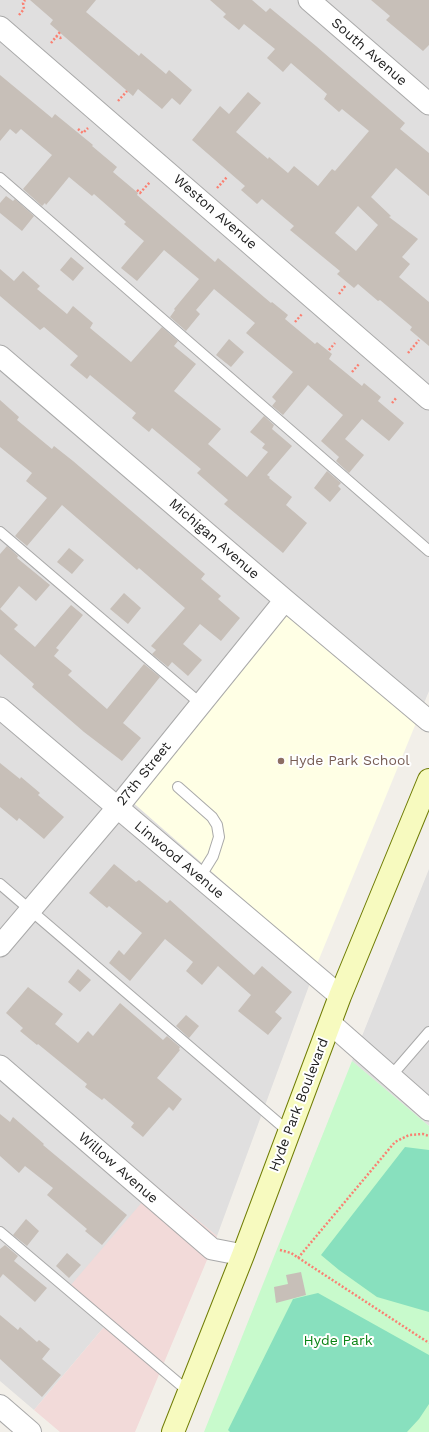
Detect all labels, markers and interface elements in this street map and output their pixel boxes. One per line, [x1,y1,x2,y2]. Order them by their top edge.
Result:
street label: South Avenue [328,15,410,89]
street label: Weston Avenue [170,171,260,253]
street label: Michigan Avenue [165,495,263,583]
street label: 27th Street [113,739,175,809]
place label: Hyde Park School [289,753,410,769]
marker: Hyde Park School [276,756,286,766]
street label: Linwood Avenue [131,818,227,902]
street label: Hyde Park Boulevard [266,1036,332,1174]
street label: Willow Avenue [75,1129,161,1207]
park label: Hyde Park [303,1333,373,1349]

